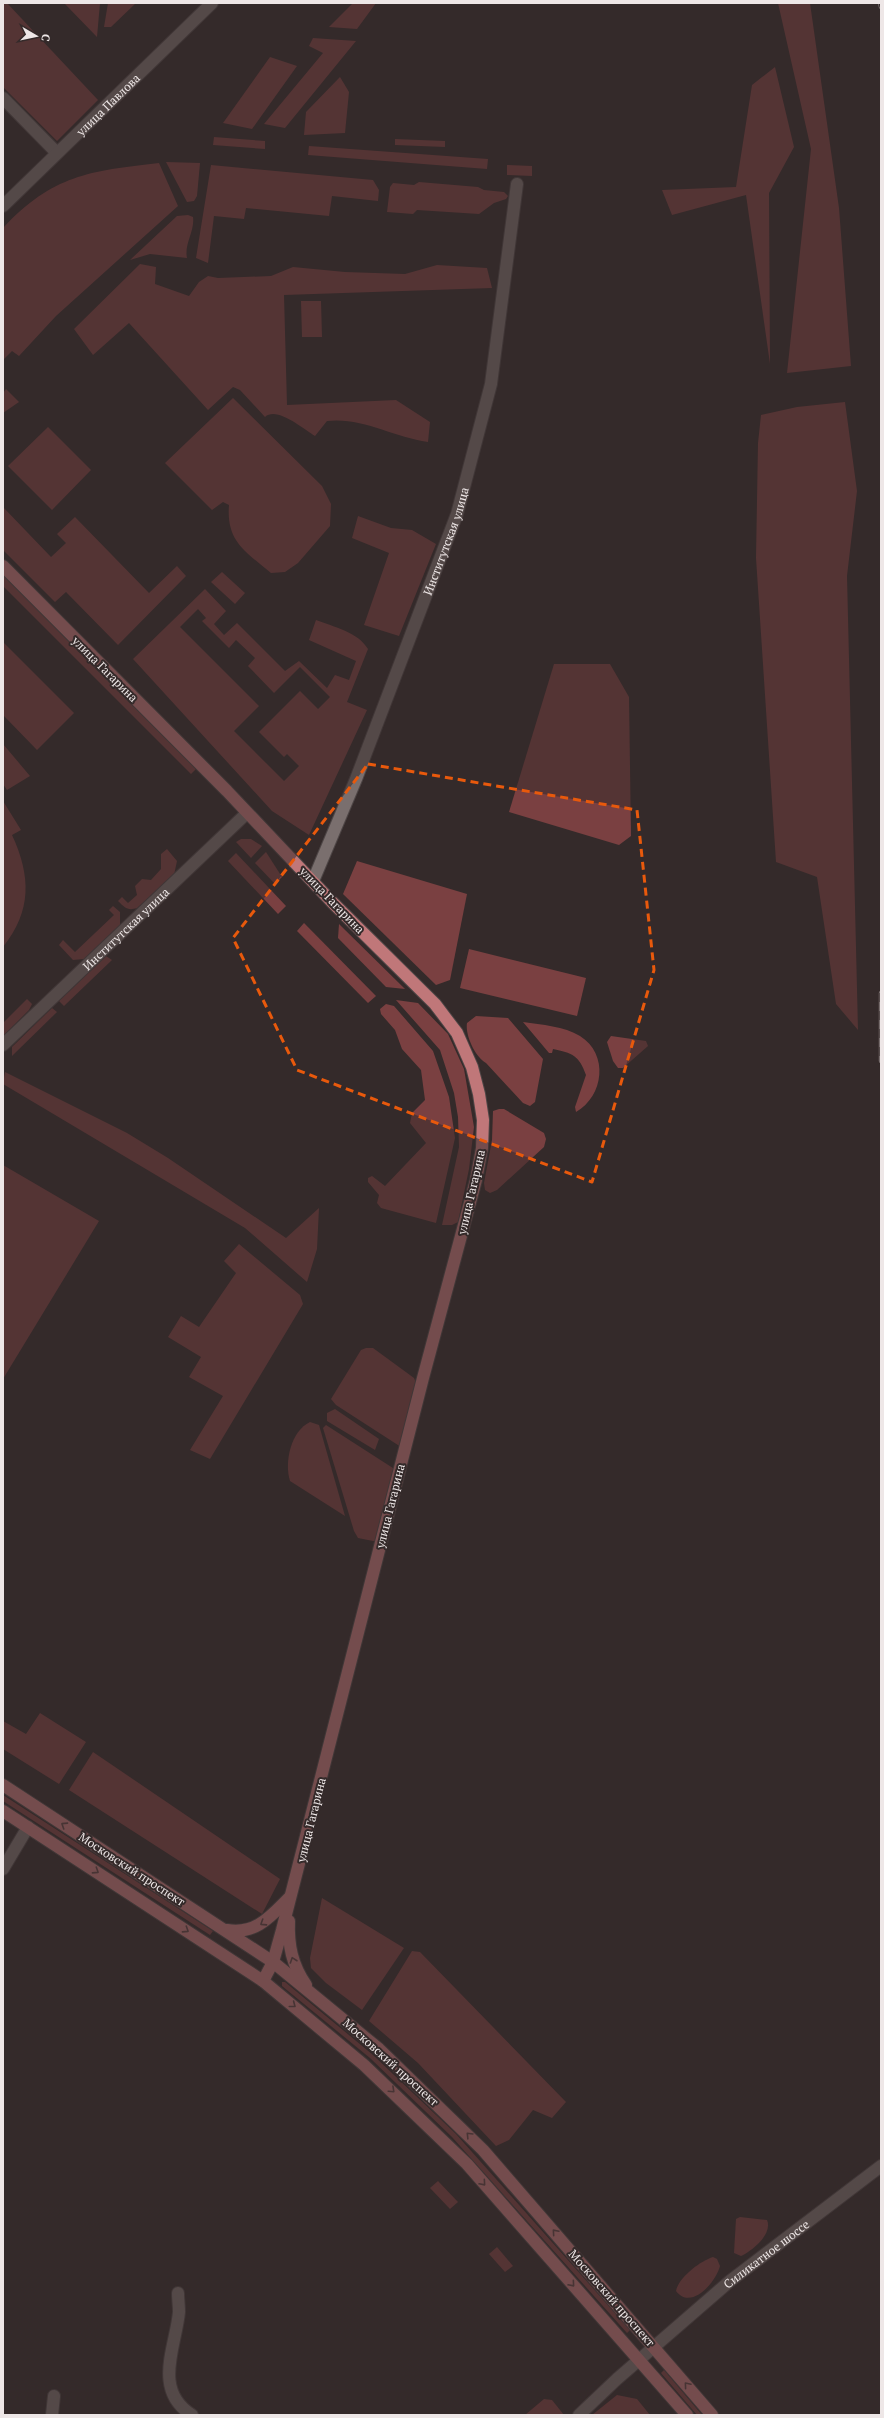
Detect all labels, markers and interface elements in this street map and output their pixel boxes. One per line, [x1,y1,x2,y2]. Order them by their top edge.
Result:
north arrow [16,16,56,56]
text: С [38,33,53,42]
street label: улица Павлова [72,70,143,139]
street label: Институтская улица [419,486,471,597]
street label: улица Гагарина [68,632,141,705]
street label: улица Гагарина [296,863,367,936]
street label: Институтская улица [79,884,172,973]
street label: улица Гагарина [454,1148,488,1237]
street label: улица Гагарина [372,1462,408,1551]
street label: улица Гагарина [293,1776,329,1865]
one-way arrow [61,1822,68,1829]
street label: Московский проспект [76,1829,188,1909]
one-way arrow [91,1866,98,1873]
one-way arrow [260,1918,267,1925]
one-way arrow [182,1925,189,1932]
one-way arrow [289,1956,298,1963]
one-way arrow [289,2001,296,2008]
street label: Московский проспект [340,2015,442,2109]
one-way arrow [387,2085,395,2093]
one-way arrow [466,2132,473,2140]
one-way arrow [478,2178,485,2185]
street label: Силикатное шоссе [720,2216,812,2291]
one-way arrow [552,2230,559,2237]
street label: Московский проспект [566,2246,658,2350]
one-way arrow [568,2279,575,2287]
one-way arrow [685,2383,692,2390]

